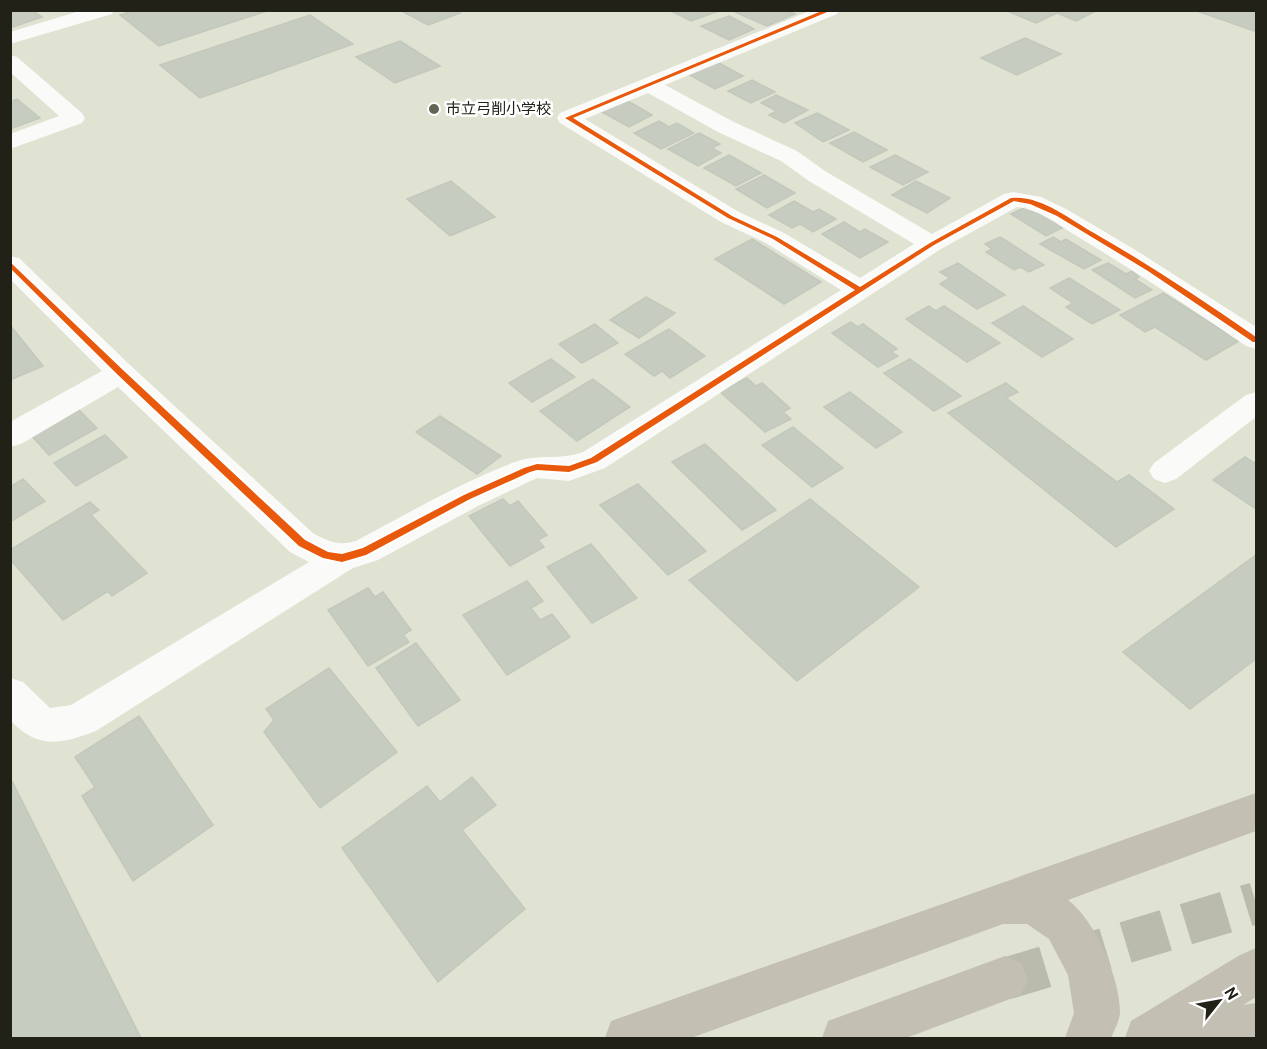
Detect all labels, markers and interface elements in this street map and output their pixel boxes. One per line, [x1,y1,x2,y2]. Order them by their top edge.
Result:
place label: 市立弓削小学校 [446,100,551,118]
marker: 市立弓削小学校 [427,102,441,116]
north arrow [1189,971,1249,1031]
text: N [1220,984,1242,1003]

